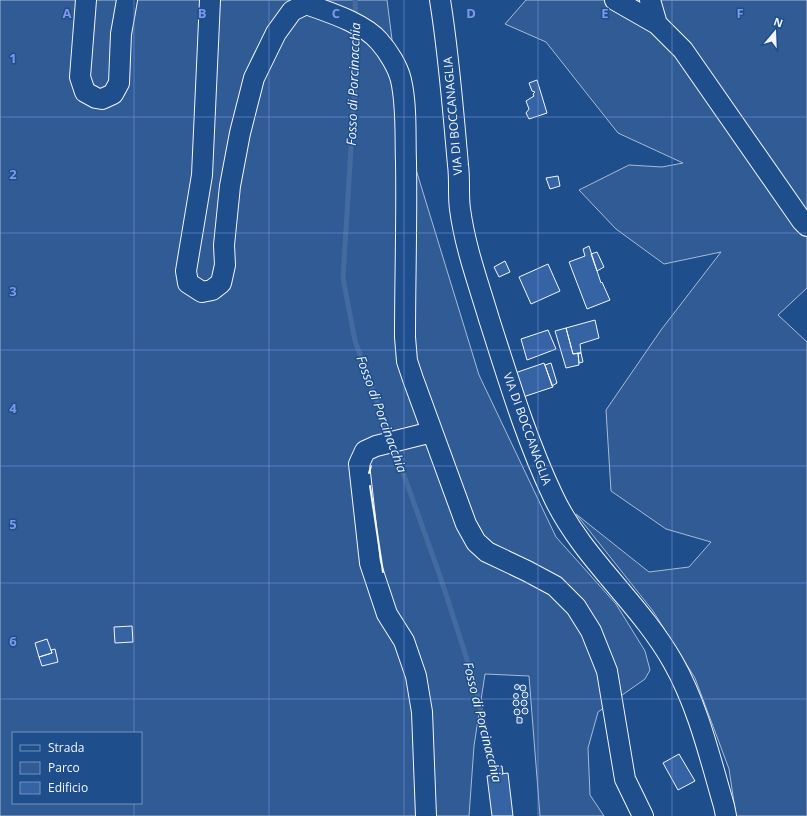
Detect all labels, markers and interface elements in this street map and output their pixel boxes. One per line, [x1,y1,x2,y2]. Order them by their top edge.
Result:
text: A [63,4,72,22]
text: B [198,4,207,22]
text: C [332,4,340,22]
text: D [466,4,476,22]
text: E [601,4,609,22]
text: F [736,4,744,22]
north arrow [755,12,795,52]
text: N [772,14,785,31]
water label: Fosso di Porcinacchia [342,21,364,146]
text: 1 [9,49,17,67]
street label: VIA DI BOCCANAGLIA [439,56,466,176]
text: 2 [9,165,17,183]
text: 3 [9,282,17,300]
water label: Fosso di Porcinacchia [352,353,412,476]
street label: VIA DI BOCCANAGLIA [499,370,556,488]
text: 4 [9,399,17,417]
text: 5 [9,515,17,533]
text: 6 [9,632,17,650]
water label: Fosso di Porcinacchia [459,660,507,785]
legend [12,732,142,804]
text: Strada [48,739,84,756]
text: Parco [48,759,80,776]
text: Edificio [48,779,88,796]

